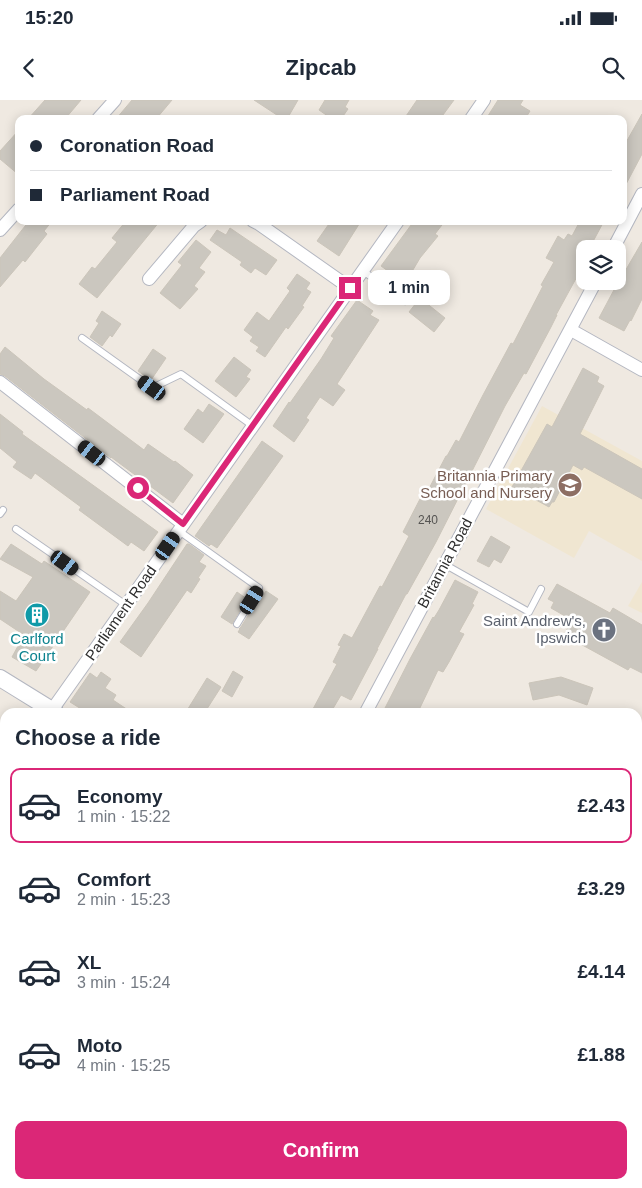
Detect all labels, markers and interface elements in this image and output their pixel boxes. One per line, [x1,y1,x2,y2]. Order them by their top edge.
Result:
text: 15:20 [25,7,74,28]
icon: back [15,54,43,82]
icon: search [599,54,627,82]
text: Zipcab [286,55,356,80]
text: Coronation Road [60,135,214,156]
text: Parliament Road [60,184,210,205]
map controls [576,240,626,290]
button: layers [576,240,626,290]
callout: 1 min [368,270,450,306]
route end [339,277,361,299]
text: 1 min [388,279,430,296]
car [135,373,168,403]
car [75,438,108,468]
place label: Britannia Primary School and Nursery [420,467,552,501]
school or university icon: Britannia Primary School and Nursery [557,472,583,498]
route start [127,477,149,499]
house number: 240 [418,513,438,527]
street label: Britannia Road [414,515,475,611]
car [153,529,182,563]
car [48,548,81,578]
street label: Parliament Road [82,562,160,663]
car [237,583,266,617]
building icon: Carlford Court [24,602,50,628]
place label: Saint Andrew's, Ipswich [483,612,586,646]
church icon: Saint Andrew's, Ipswich [591,617,617,643]
place label: Carlford Court [10,630,64,664]
text: Choose a ride [15,725,160,750]
icon: car [17,783,62,828]
text: Economy [77,786,163,807]
text: £2.43 [577,795,625,816]
text: 1 min · 15:22 [77,808,170,825]
icon: car [17,866,62,911]
text: Comfort [77,869,151,890]
text: £3.29 [577,878,625,899]
text: 2 min · 15:23 [77,891,170,908]
icon: car [17,949,62,994]
text: XL [77,952,101,973]
text: £4.14 [577,961,625,982]
text: 3 min · 15:24 [77,974,170,991]
icon: car [17,1032,62,1077]
text: Moto [77,1035,122,1056]
text: £1.88 [577,1044,625,1065]
text: 4 min · 15:25 [77,1057,170,1074]
button: Confirm [15,1121,627,1179]

